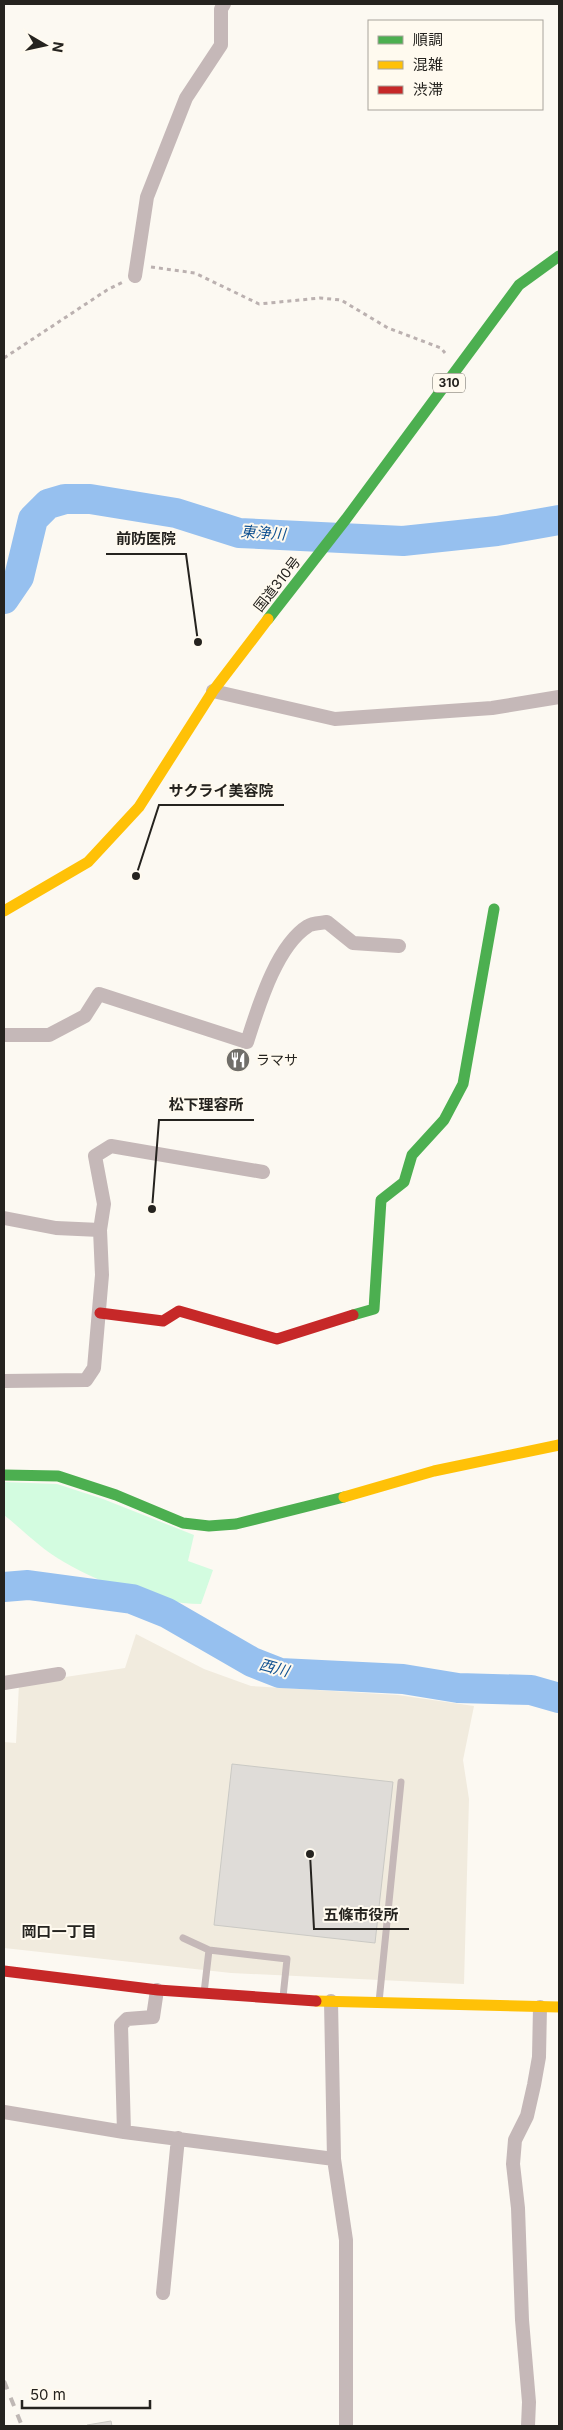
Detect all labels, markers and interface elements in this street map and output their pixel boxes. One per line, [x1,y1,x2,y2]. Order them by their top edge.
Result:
north arrow [20,20,70,70]
legend [368,20,543,110]
text: 順調 [413,30,443,49]
text: N [49,41,68,54]
text: 混雑 [413,55,443,74]
text: 渋滞 [413,80,443,99]
road number: 310 [433,373,465,392]
water label: 東浄川 [240,521,288,544]
callout: 前防医院 [106,524,186,554]
text: 前防医院 [116,529,176,548]
street label: 国道310号 [250,553,303,615]
callout: サクライ美容院 [159,775,284,805]
text: サクライ美容院 [168,781,274,800]
restaurant icon: ラマサ [225,1047,251,1073]
place label: ラマサ [256,1051,298,1068]
callout: 松下理容所 [159,1090,254,1120]
text: 松下理容所 [168,1095,244,1114]
water label: 西川 [257,1654,293,1681]
callout: 五條市役所 [314,1899,409,1929]
text: 五條市役所 [323,1905,399,1924]
district label: 岡口一丁目 [21,1922,97,1941]
scale bar [22,2378,150,2410]
text: 50 m [30,2385,66,2404]

